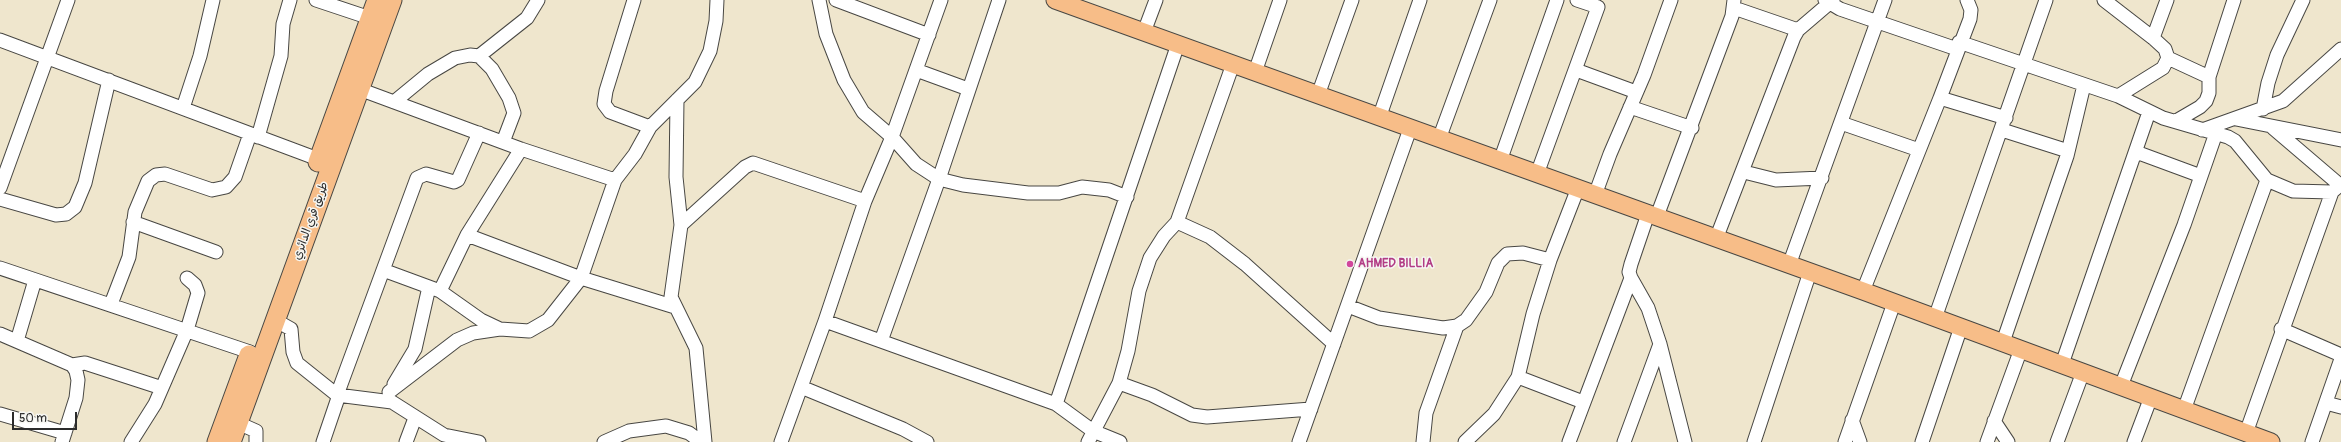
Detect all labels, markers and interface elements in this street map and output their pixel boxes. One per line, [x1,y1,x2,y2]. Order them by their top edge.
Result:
street label: طريق قري الدائري [290,180,332,262]
place label: AHMED BILLIA [1358,257,1433,271]
marker: AHMED BILLIA [1345,259,1355,269]
scale bar [14,404,79,430]
text: 50 m [19,411,47,426]

